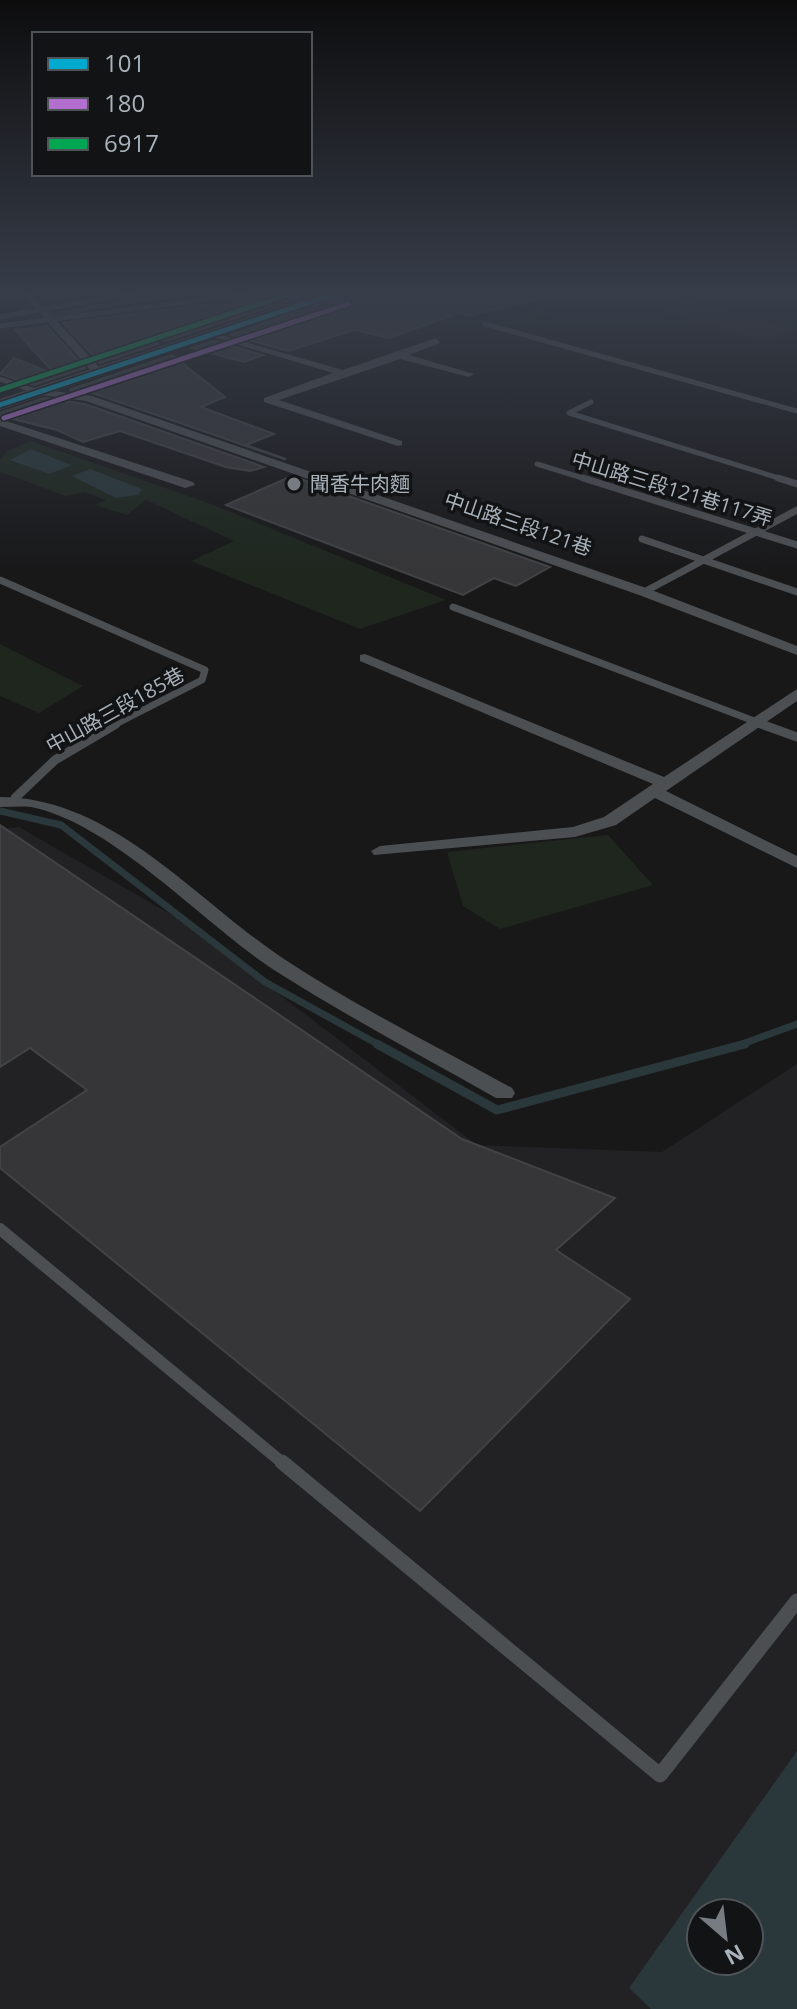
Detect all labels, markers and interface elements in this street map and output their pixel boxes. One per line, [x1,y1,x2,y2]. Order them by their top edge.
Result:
legend [32,32,312,176]
text: 101 [104,46,145,79]
text: 180 [104,86,145,119]
text: 6917 [104,126,159,159]
street label: 中山路三段121巷117弄 [568,445,776,532]
place label: 聞香牛肉麵 [310,470,410,497]
marker: 聞香牛肉麵 [285,475,303,493]
street label: 中山路三段121巷 [441,486,596,561]
street label: 中山路三段185巷 [41,660,189,759]
north arrow [685,1897,765,1977]
text: N [720,1938,750,1973]

